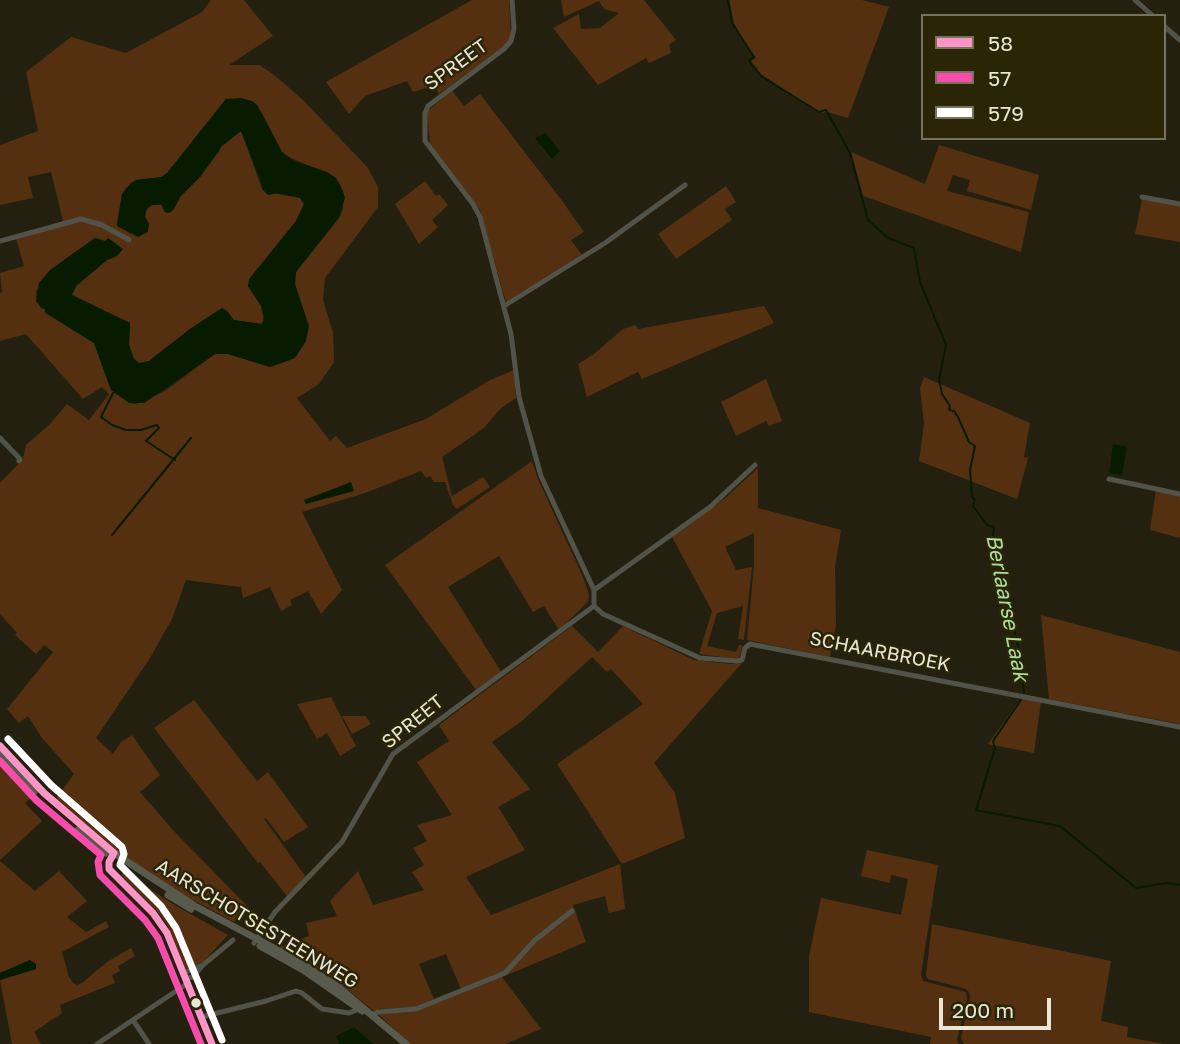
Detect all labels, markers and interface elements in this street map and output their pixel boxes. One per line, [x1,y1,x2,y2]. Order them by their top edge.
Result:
legend [921,14,1166,140]
text: 58 [988,30,1013,56]
street label: SPREET [420,34,492,96]
text: 57 [988,65,1011,91]
text: 579 [988,100,1024,126]
water label: Berlaarse Laak [980,532,1034,684]
street label: SCHAARBROEK [808,627,952,677]
street label: SPREET [378,690,448,754]
street label: AARSCHOTSESTEENWEG [152,855,362,993]
scale bar [942,984,1054,1028]
unlabelled marker [189,996,203,1010]
text: 200 m [952,997,1014,1023]

